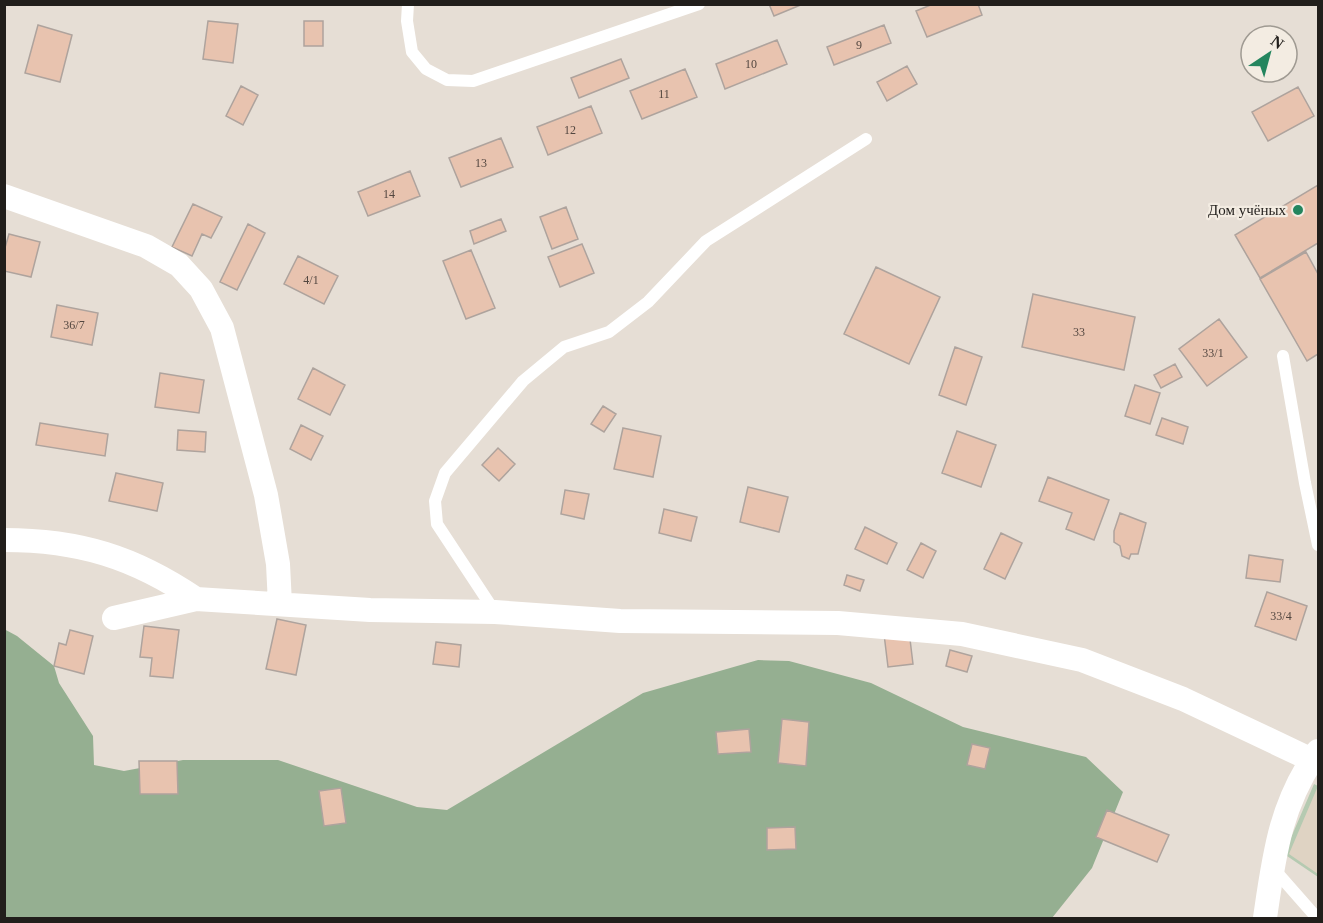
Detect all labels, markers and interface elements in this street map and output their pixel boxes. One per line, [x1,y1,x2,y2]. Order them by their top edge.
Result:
north arrow [1239,24,1299,84]
text: N [1268,32,1288,53]
house number: 9 [856,38,862,52]
house number: 10 [745,57,757,71]
house number: 11 [658,87,670,101]
house number: 12 [564,123,576,137]
house number: 13 [475,156,487,170]
house number: 14 [383,187,395,201]
place label: Дом учёных [1208,202,1286,218]
marker: Дом учёных [1291,203,1305,217]
house number: 4/1 [303,273,319,287]
house number: 36/7 [63,318,85,332]
house number: 33 [1073,325,1085,339]
house number: 33/1 [1202,346,1224,360]
house number: 33/4 [1270,609,1292,623]

